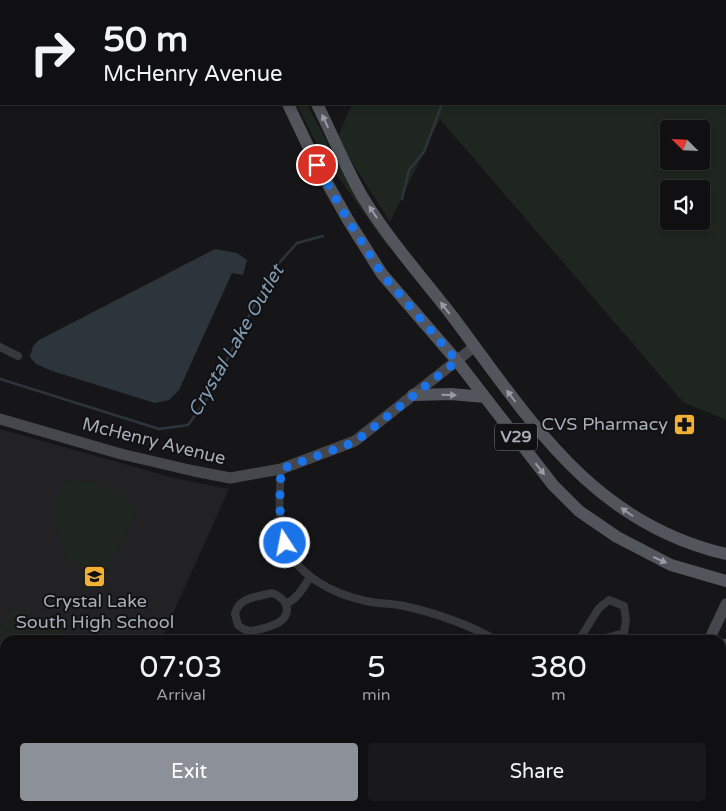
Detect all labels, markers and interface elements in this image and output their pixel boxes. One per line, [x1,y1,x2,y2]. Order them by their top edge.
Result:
text: 50 m [103,19,188,61]
icon: right [20,20,85,85]
text: McHenry Avenue [103,61,283,87]
one-way arrow [321,113,330,128]
north arrow [660,120,710,170]
map controls [660,120,710,230]
pin [296,144,338,186]
icon: arrive [303,151,331,179]
button: sound [660,180,710,230]
one-way arrow [368,205,378,218]
water label: Crystal Lake Outlet [184,259,290,421]
one-way arrow [440,302,451,315]
one-way arrow [506,390,517,403]
one-way arrow [442,391,458,399]
pharmacy icon: CVS Pharmacy [672,412,696,436]
street label: McHenry Avenue [80,413,228,469]
place label: CVS Pharmacy [541,413,668,435]
road number: V29 [495,424,537,451]
one-way arrow [535,462,546,475]
one-way arrow [620,507,634,517]
position arrow [258,516,310,568]
one-way arrow [653,556,667,564]
school or university icon: Crystal Lake South High School [83,564,107,588]
place label: Crystal Lake South High School [16,590,174,633]
text: 07:03 [139,649,223,686]
text: 5 [367,649,386,686]
text: 380 [530,649,587,686]
text: Arrival [156,685,206,705]
text: min [362,685,391,705]
text: m [551,685,566,705]
button: Exit [20,743,358,801]
button: Share [368,743,706,801]

